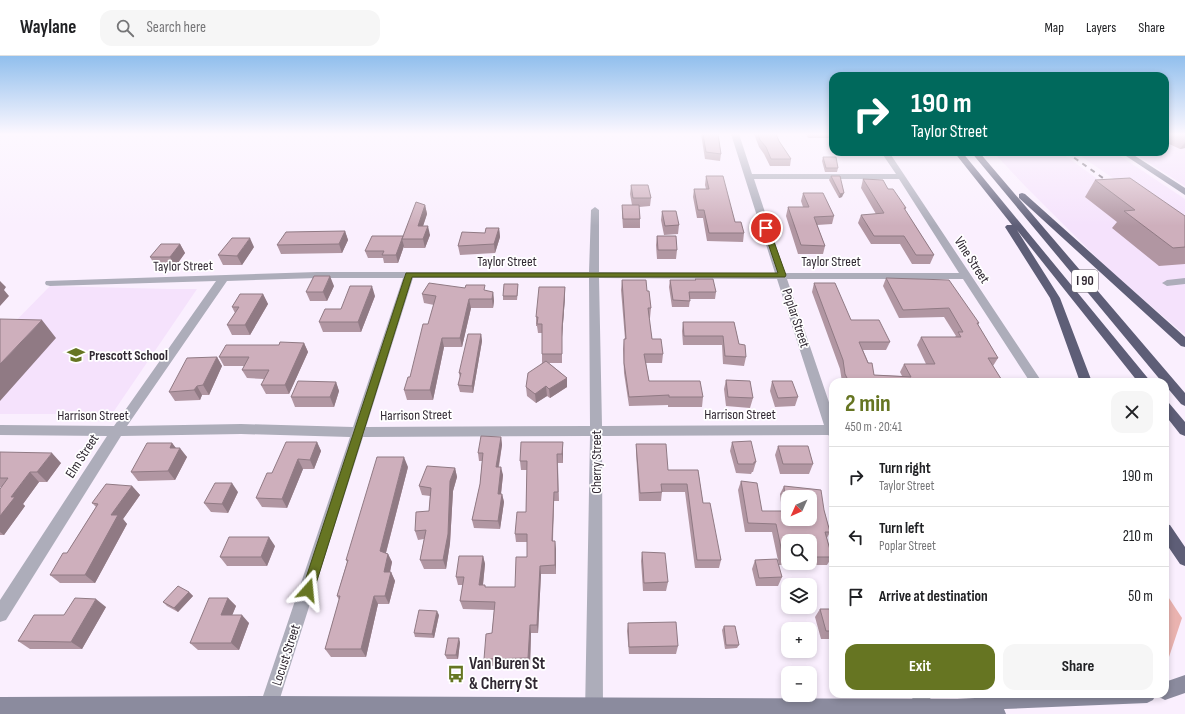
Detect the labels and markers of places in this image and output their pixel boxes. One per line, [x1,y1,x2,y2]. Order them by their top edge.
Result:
pin [749,211,783,245]
school or university icon: Prescott School [66,345,86,365]
place label: Prescott School [89,347,168,364]
place label: Van Buren St & Cherry St [469,654,546,694]
bus stop icon: Van Buren St & Cherry St [446,664,466,684]

